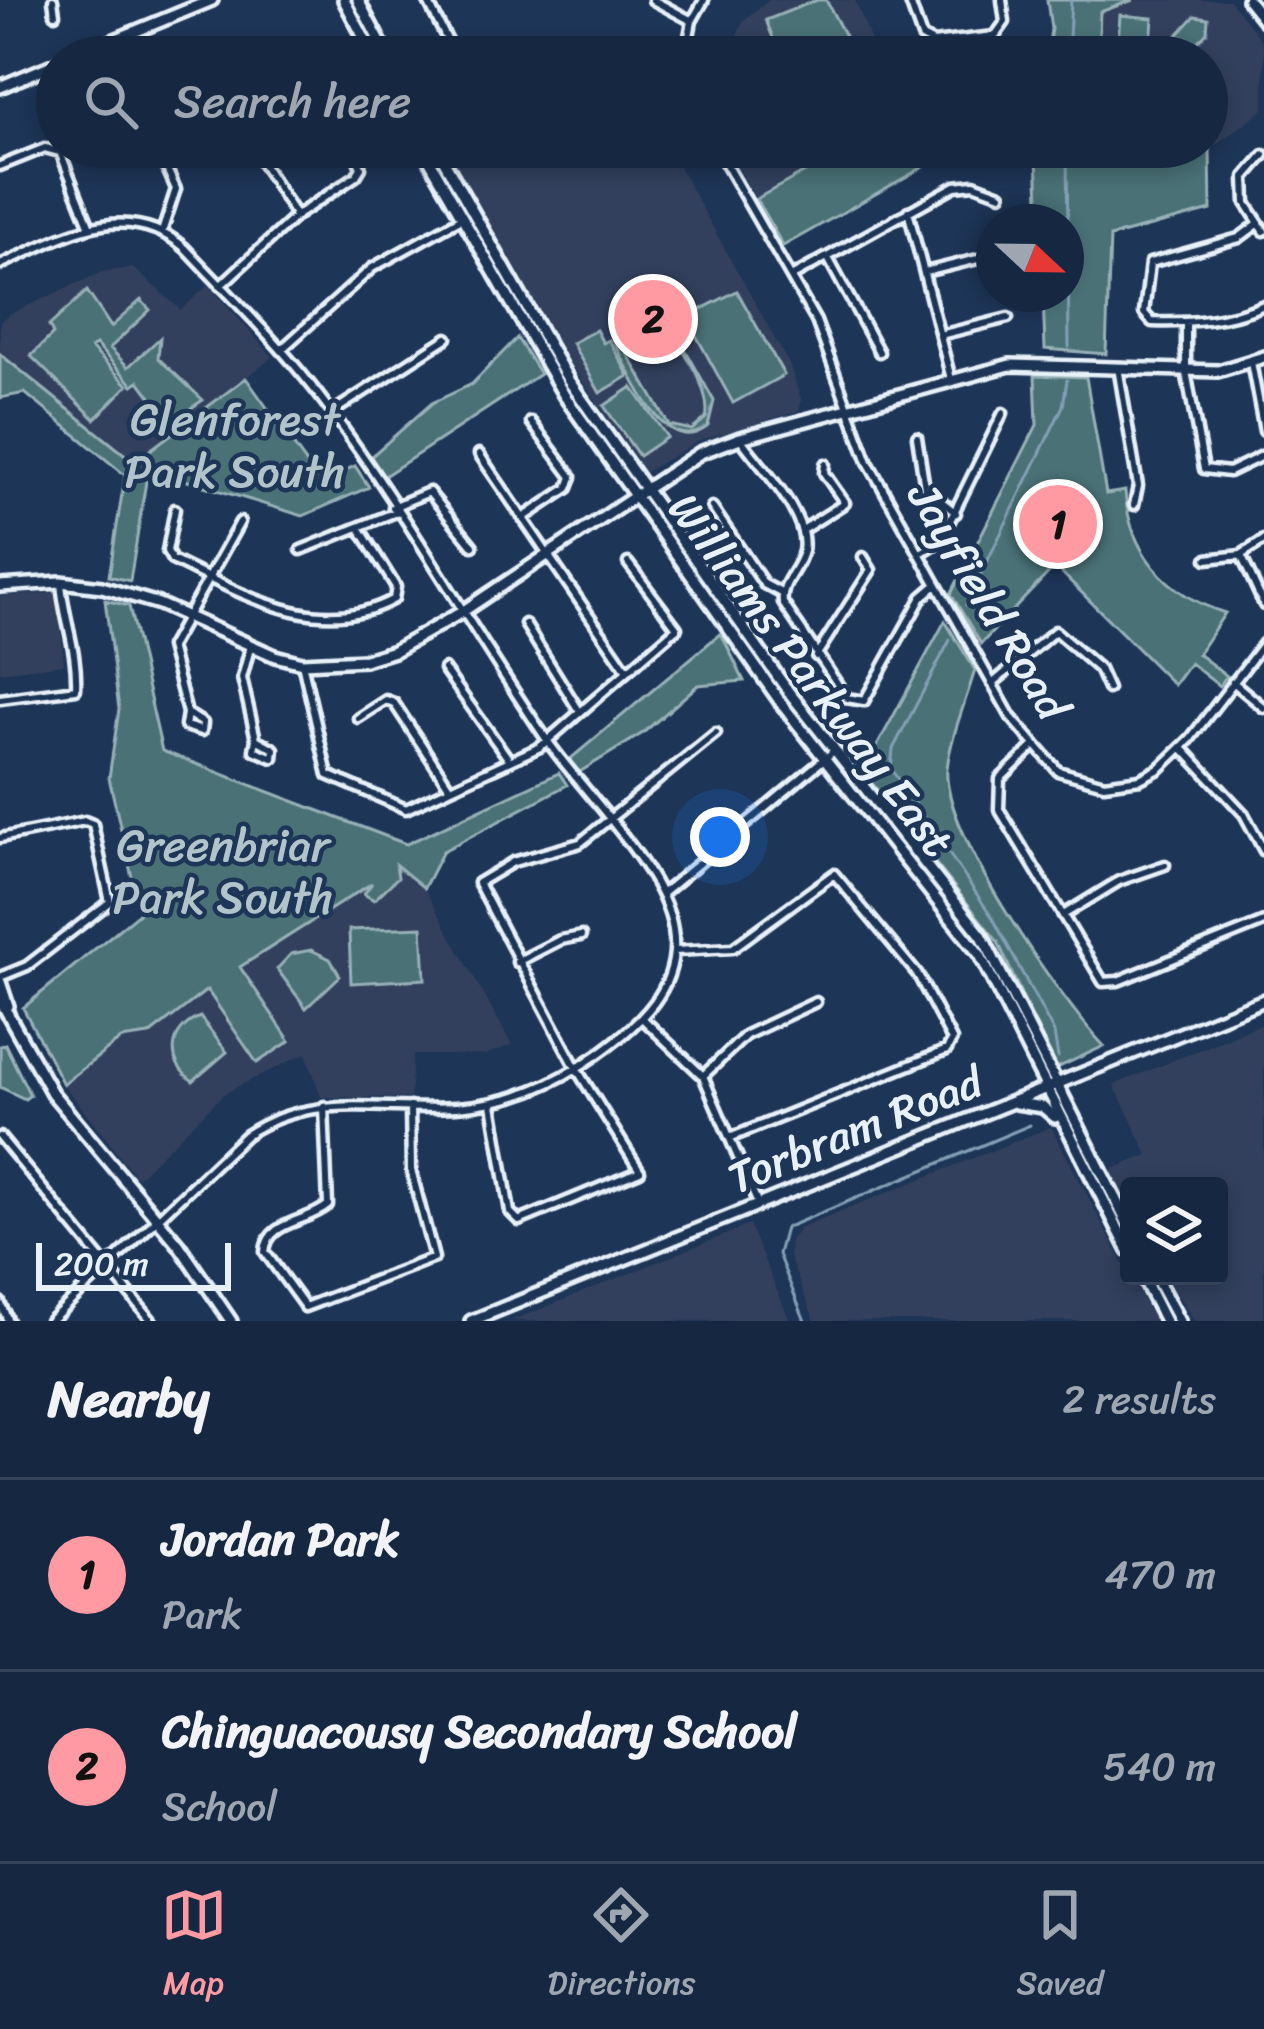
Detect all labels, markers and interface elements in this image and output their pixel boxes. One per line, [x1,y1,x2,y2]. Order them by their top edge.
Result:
search box [36,36,1228,168]
text: Search here [174,62,411,142]
icon: search [78,69,144,135]
north arrow [976,204,1084,312]
pin: 2 [614,274,692,364]
park label: Glenforest Park South [125,380,345,512]
street label: Jayfield Road [884,464,1093,739]
street label: Williams Parkway East [646,475,976,875]
pin: 1 [1019,479,1097,569]
park label: Greenbriar Park South [113,806,333,938]
your location [690,807,750,867]
street label: Torbram Road [715,1041,998,1218]
map controls [1120,1177,1228,1285]
button: layers [1120,1177,1228,1285]
text: 200 m [54,1235,149,1293]
scale bar [36,1237,231,1290]
text: Nearby [48,1354,209,1444]
text: 2 results [1062,1365,1216,1434]
text: Jordan Park [162,1500,399,1580]
text: 1 [79,1540,95,1609]
text: 470 m [1105,1540,1216,1609]
text: Park [162,1580,242,1649]
text: Chinguacousy Secondary School [162,1692,797,1772]
text: 2 [76,1732,98,1801]
text: 540 m [1103,1732,1216,1801]
text: School [162,1772,277,1841]
tab: Map [161,1882,227,2012]
tab: Directions [548,1882,695,2012]
tab: Saved [1016,1882,1103,2012]

